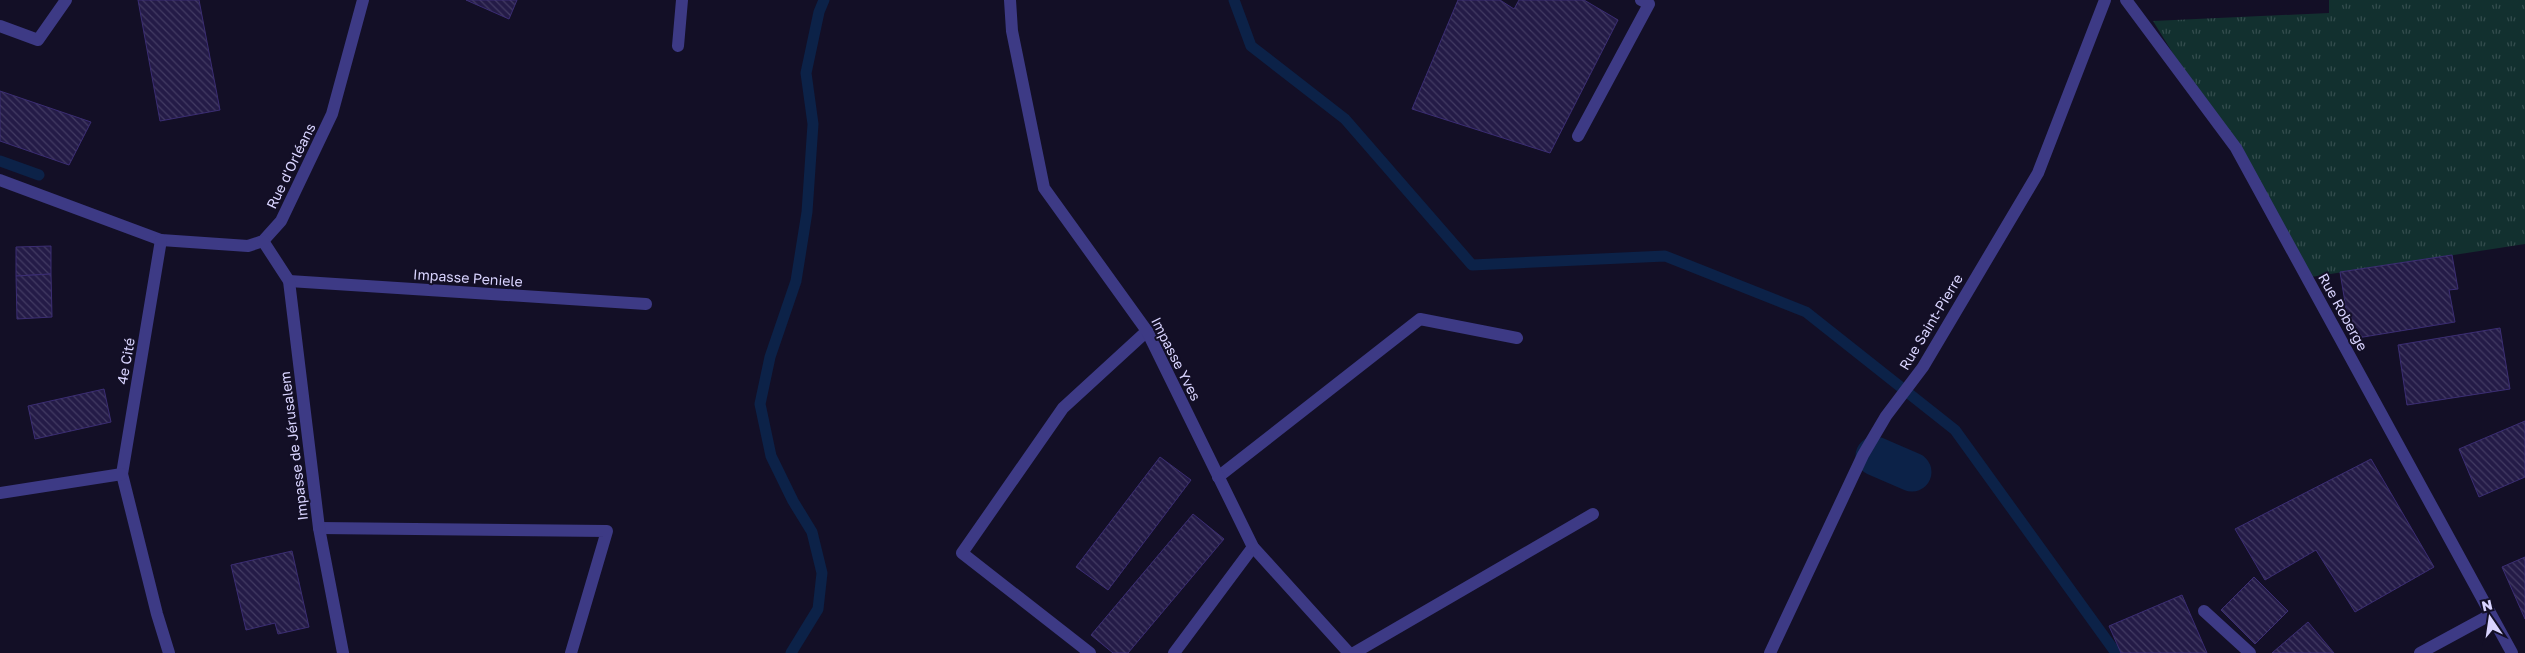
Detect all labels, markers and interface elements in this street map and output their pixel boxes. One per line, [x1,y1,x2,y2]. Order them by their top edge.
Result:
street label: Rue d'Orléans [262,120,319,211]
street label: Impasse Peniele [413,265,523,290]
street label: Rue Roberge [2315,270,2372,353]
street label: Rue Saint-Pierre [1895,271,1966,373]
street label: Impasse Yves [1148,314,1205,403]
street label: 4e Cité [113,336,138,386]
street label: Impasse de Jérusalem [276,371,311,522]
north arrow [2465,593,2515,643]
text: N [2480,595,2494,614]

